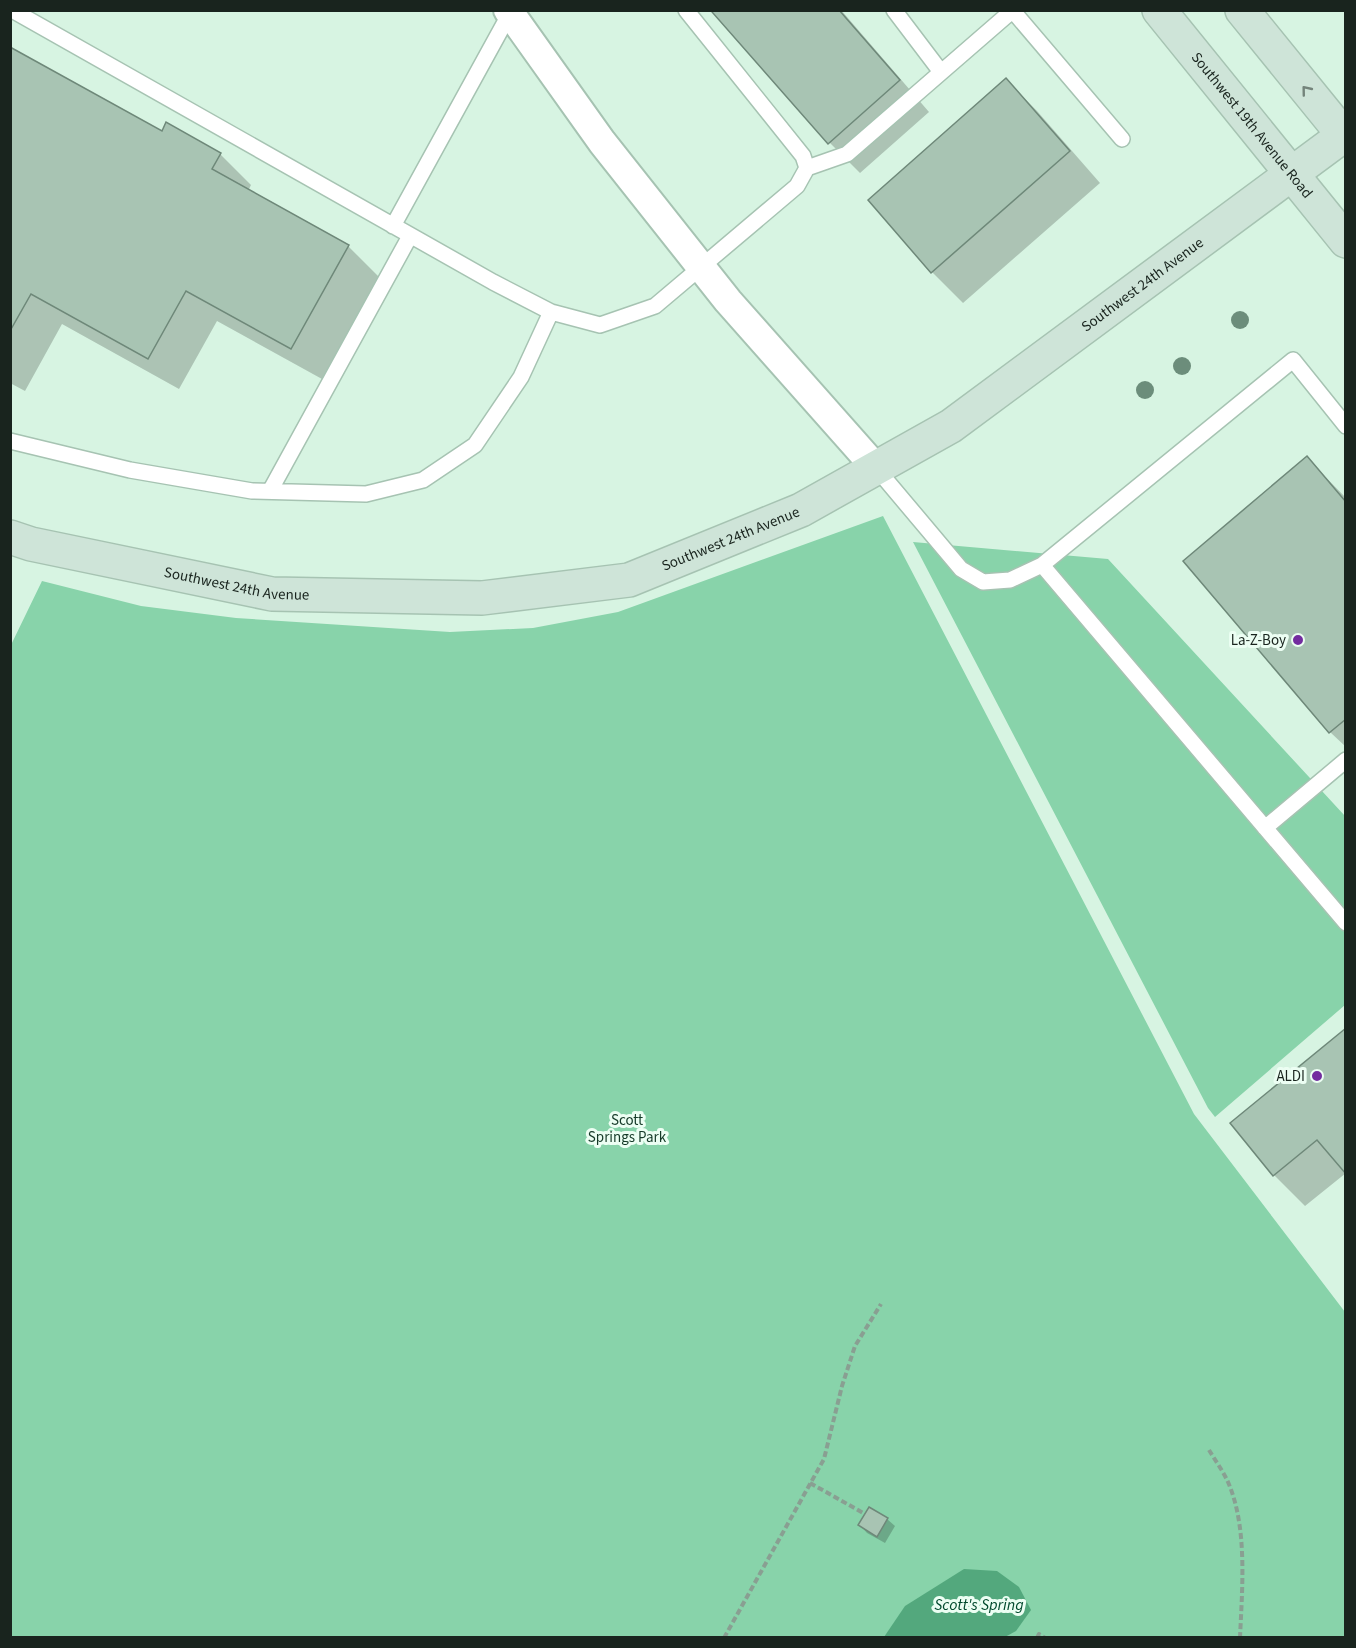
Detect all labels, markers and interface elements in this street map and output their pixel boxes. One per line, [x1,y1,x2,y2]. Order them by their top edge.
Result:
street label: Southwest 19th Avenue Road [1186,48,1317,203]
one-way arrow [1303,86,1314,97]
street label: Southwest 24th Avenue [1077,233,1208,337]
street label: Southwest 24th Avenue [658,502,803,577]
street label: Southwest 24th Avenue [162,562,310,606]
place label: La-Z-Boy [1231,630,1286,651]
marker: La-Z-Boy [1291,633,1305,647]
place label: ALDI [1276,1066,1305,1087]
marker: ALDI [1310,1069,1324,1083]
park label: Scott Springs Park [588,1110,667,1148]
water label: Scott's Spring [934,1594,1024,1616]

